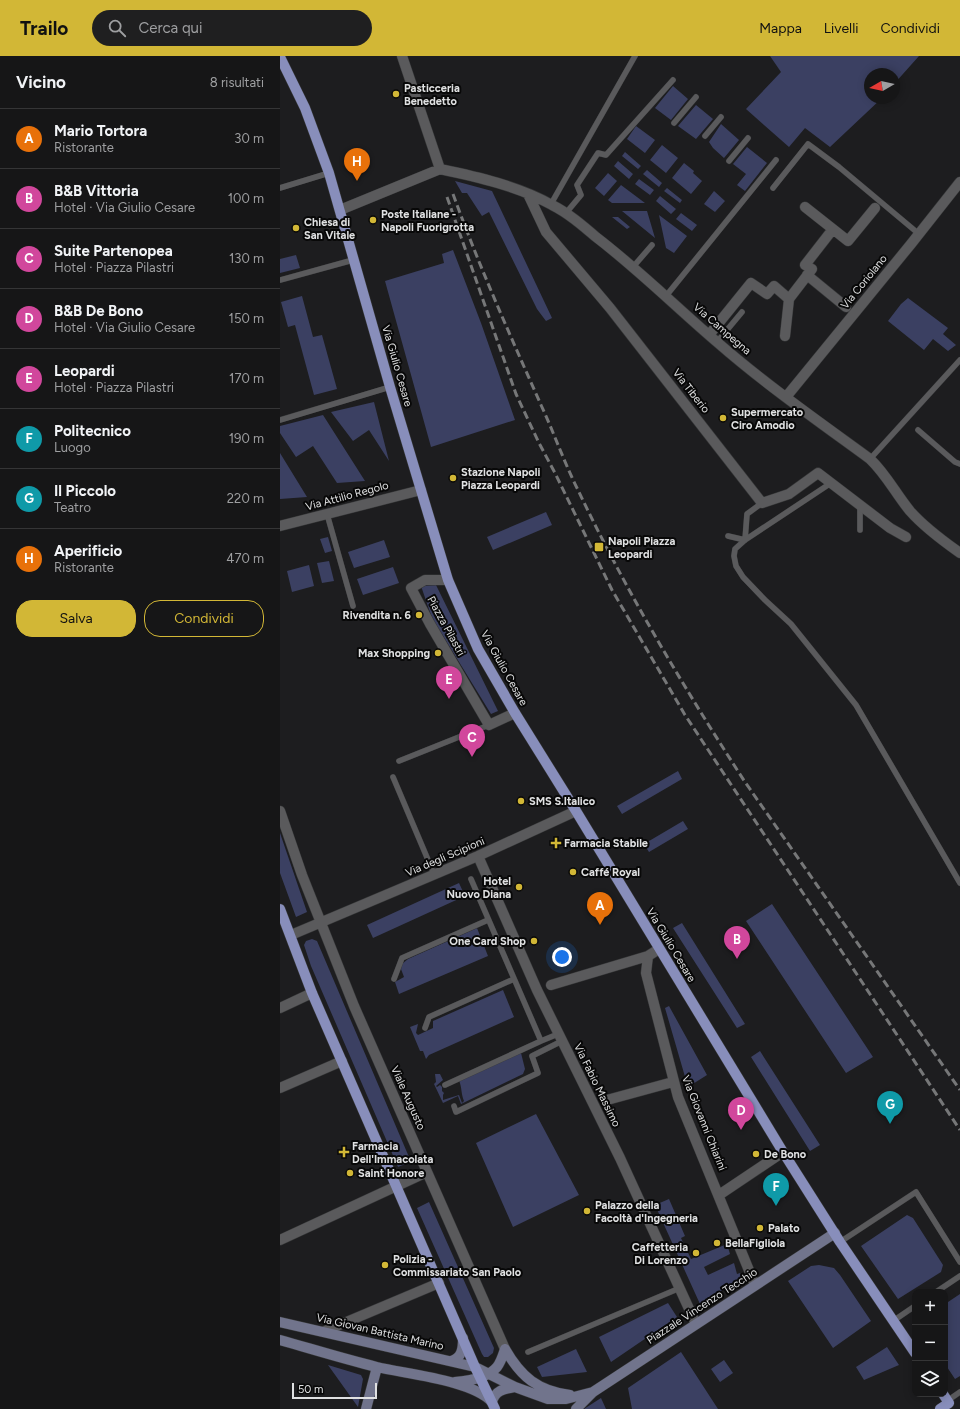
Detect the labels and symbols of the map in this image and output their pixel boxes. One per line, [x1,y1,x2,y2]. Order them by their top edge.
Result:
north arrow [864,68,900,104]
place label: Pasticceria Benedetto [404,82,460,108]
marker: Pasticceria Benedetto [391,89,401,99]
pin: H [344,148,370,181]
place label: Poste Italiane - Napoli Fuorigrotta [381,208,474,234]
marker: Poste Italiane - Napoli Fuorigrotta [368,215,378,225]
place label: Chiesa di San Vitale [304,216,355,242]
marker: Chiesa di San Vitale [291,223,301,233]
street label: Via Coriolano [838,252,890,312]
street label: Via Campegna [691,300,753,358]
street label: Via Giulio Cesare [379,324,415,408]
street label: Via Tiberio [670,366,712,416]
place label: Supermercato Ciro Amodio [731,406,804,432]
marker: Supermercato Ciro Amodio [718,413,728,423]
place label: Stazione Napoli Piazza Leopardi [461,466,540,492]
marker: Stazione Napoli Piazza Leopardi [448,473,458,483]
street label: Via Attilio Regolo [304,479,390,513]
place label: Napoli Piazza Leopardi [608,535,675,561]
marker: Napoli Piazza Leopardi [593,541,605,553]
street label: Piazza Pilastri [424,594,468,658]
place label: Rivendita n. 6 [343,609,412,622]
marker: Rivendita n. 6 [414,610,424,620]
street label: Via Giulio Cesare [478,628,530,708]
place label: Max Shopping [358,647,430,660]
marker: Max Shopping [433,648,443,658]
pin: E [436,666,462,699]
pin: C [459,724,485,757]
place label: SMS S.Italico [529,795,596,808]
marker: SMS S.Italico [516,796,526,806]
street label: Via degli Scipioni [404,835,486,879]
place label: Farmacia Stabile [564,837,648,850]
marker: Farmacia Stabile [551,838,561,848]
place label: Caffé Royal [581,866,640,879]
marker: Caffé Royal [568,867,578,877]
place label: Hotel Nuovo Diana [447,875,511,901]
marker: Hotel Nuovo Diana [514,882,524,892]
pin: A [587,892,613,925]
street label: Via Giulio Cesare [644,906,698,984]
pin: B [724,926,750,959]
place label: One Card Shop [449,935,526,948]
marker: One Card Shop [529,936,539,946]
your location [552,947,572,967]
street label: Via Fabio Massimo [571,1041,623,1129]
street label: Viale Augusto [388,1064,428,1132]
street label: Via Giovanni Chiarini [679,1073,729,1173]
pin: G [877,1091,903,1124]
pin: D [728,1097,754,1130]
place label: Farmacia Dell'Immacolata [352,1140,433,1166]
marker: Farmacia Dell'Immacolata [339,1147,349,1157]
place label: De Bono [764,1148,807,1161]
marker: De Bono [751,1149,761,1159]
place label: Saint Honore [358,1167,424,1180]
marker: Saint Honore [345,1168,355,1178]
pin: F [763,1173,789,1206]
place label: Palazzo della Facoltà d'Ingegneria [595,1199,698,1225]
marker: Palazzo della Facoltà d'Ingegneria [582,1206,592,1216]
place label: Palato [768,1222,800,1235]
marker: Palato [755,1223,765,1233]
place label: BellaFigliola [725,1237,785,1250]
marker: BellaFigliola [712,1238,722,1248]
place label: Caffetteria Di Lorenzo [632,1241,689,1267]
marker: Caffetteria Di Lorenzo [691,1248,701,1258]
place label: Polizia - Commissariato San Paolo [393,1253,522,1279]
marker: Polizia - Commissariato San Paolo [380,1260,390,1270]
street label: Piazzale Vincenzo Tecchio [644,1265,760,1347]
street label: Via Giovan Battista Marino [315,1311,445,1353]
scale bar [292,1381,377,1400]

